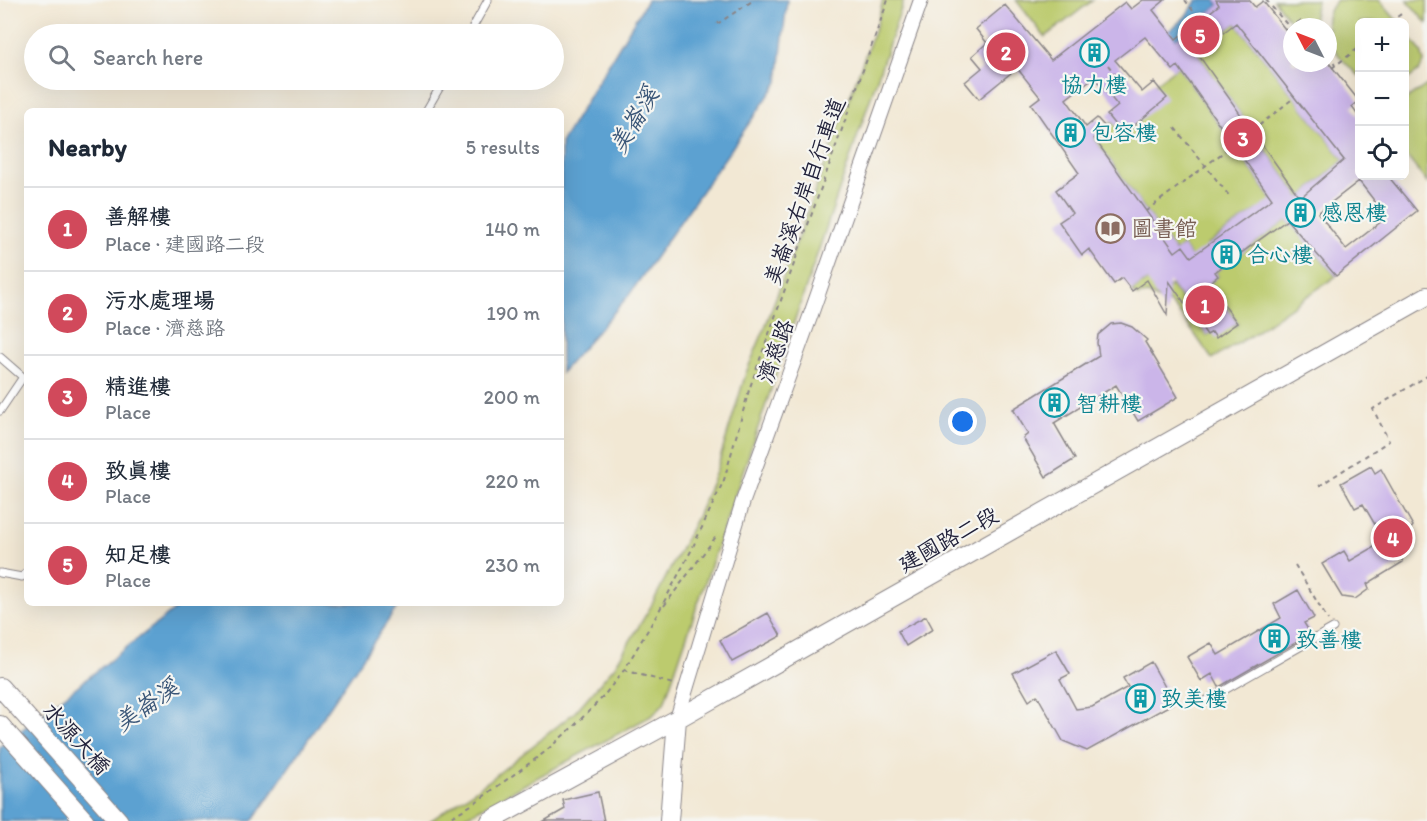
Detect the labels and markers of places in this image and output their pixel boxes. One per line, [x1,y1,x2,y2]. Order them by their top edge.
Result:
pin: 5 [1180,12,1220,57]
pin: 2 [986,29,1026,74]
building icon: 協力樓 [1078,36,1110,68]
place label: 協力樓 [1061,71,1127,98]
building icon: 包容樓 [1054,116,1086,148]
pin: 3 [1224,116,1262,160]
place label: 包容樓 [1091,119,1157,146]
building icon: 感恩樓 [1284,196,1316,228]
place label: 感恩樓 [1321,199,1387,226]
library icon: 圖書館 [1094,212,1126,244]
place label: 圖書館 [1131,215,1197,242]
building icon: 合心樓 [1210,238,1242,270]
place label: 合心樓 [1247,241,1313,268]
pin: 1 [1186,282,1224,328]
building icon: 智耕樓 [1039,387,1071,419]
place label: 智耕樓 [1076,390,1142,417]
pin: 4 [1374,516,1412,560]
building icon: 致善樓 [1259,623,1291,655]
place label: 致善樓 [1296,626,1362,653]
building icon: 致美樓 [1124,682,1156,714]
place label: 致美樓 [1161,685,1227,712]

